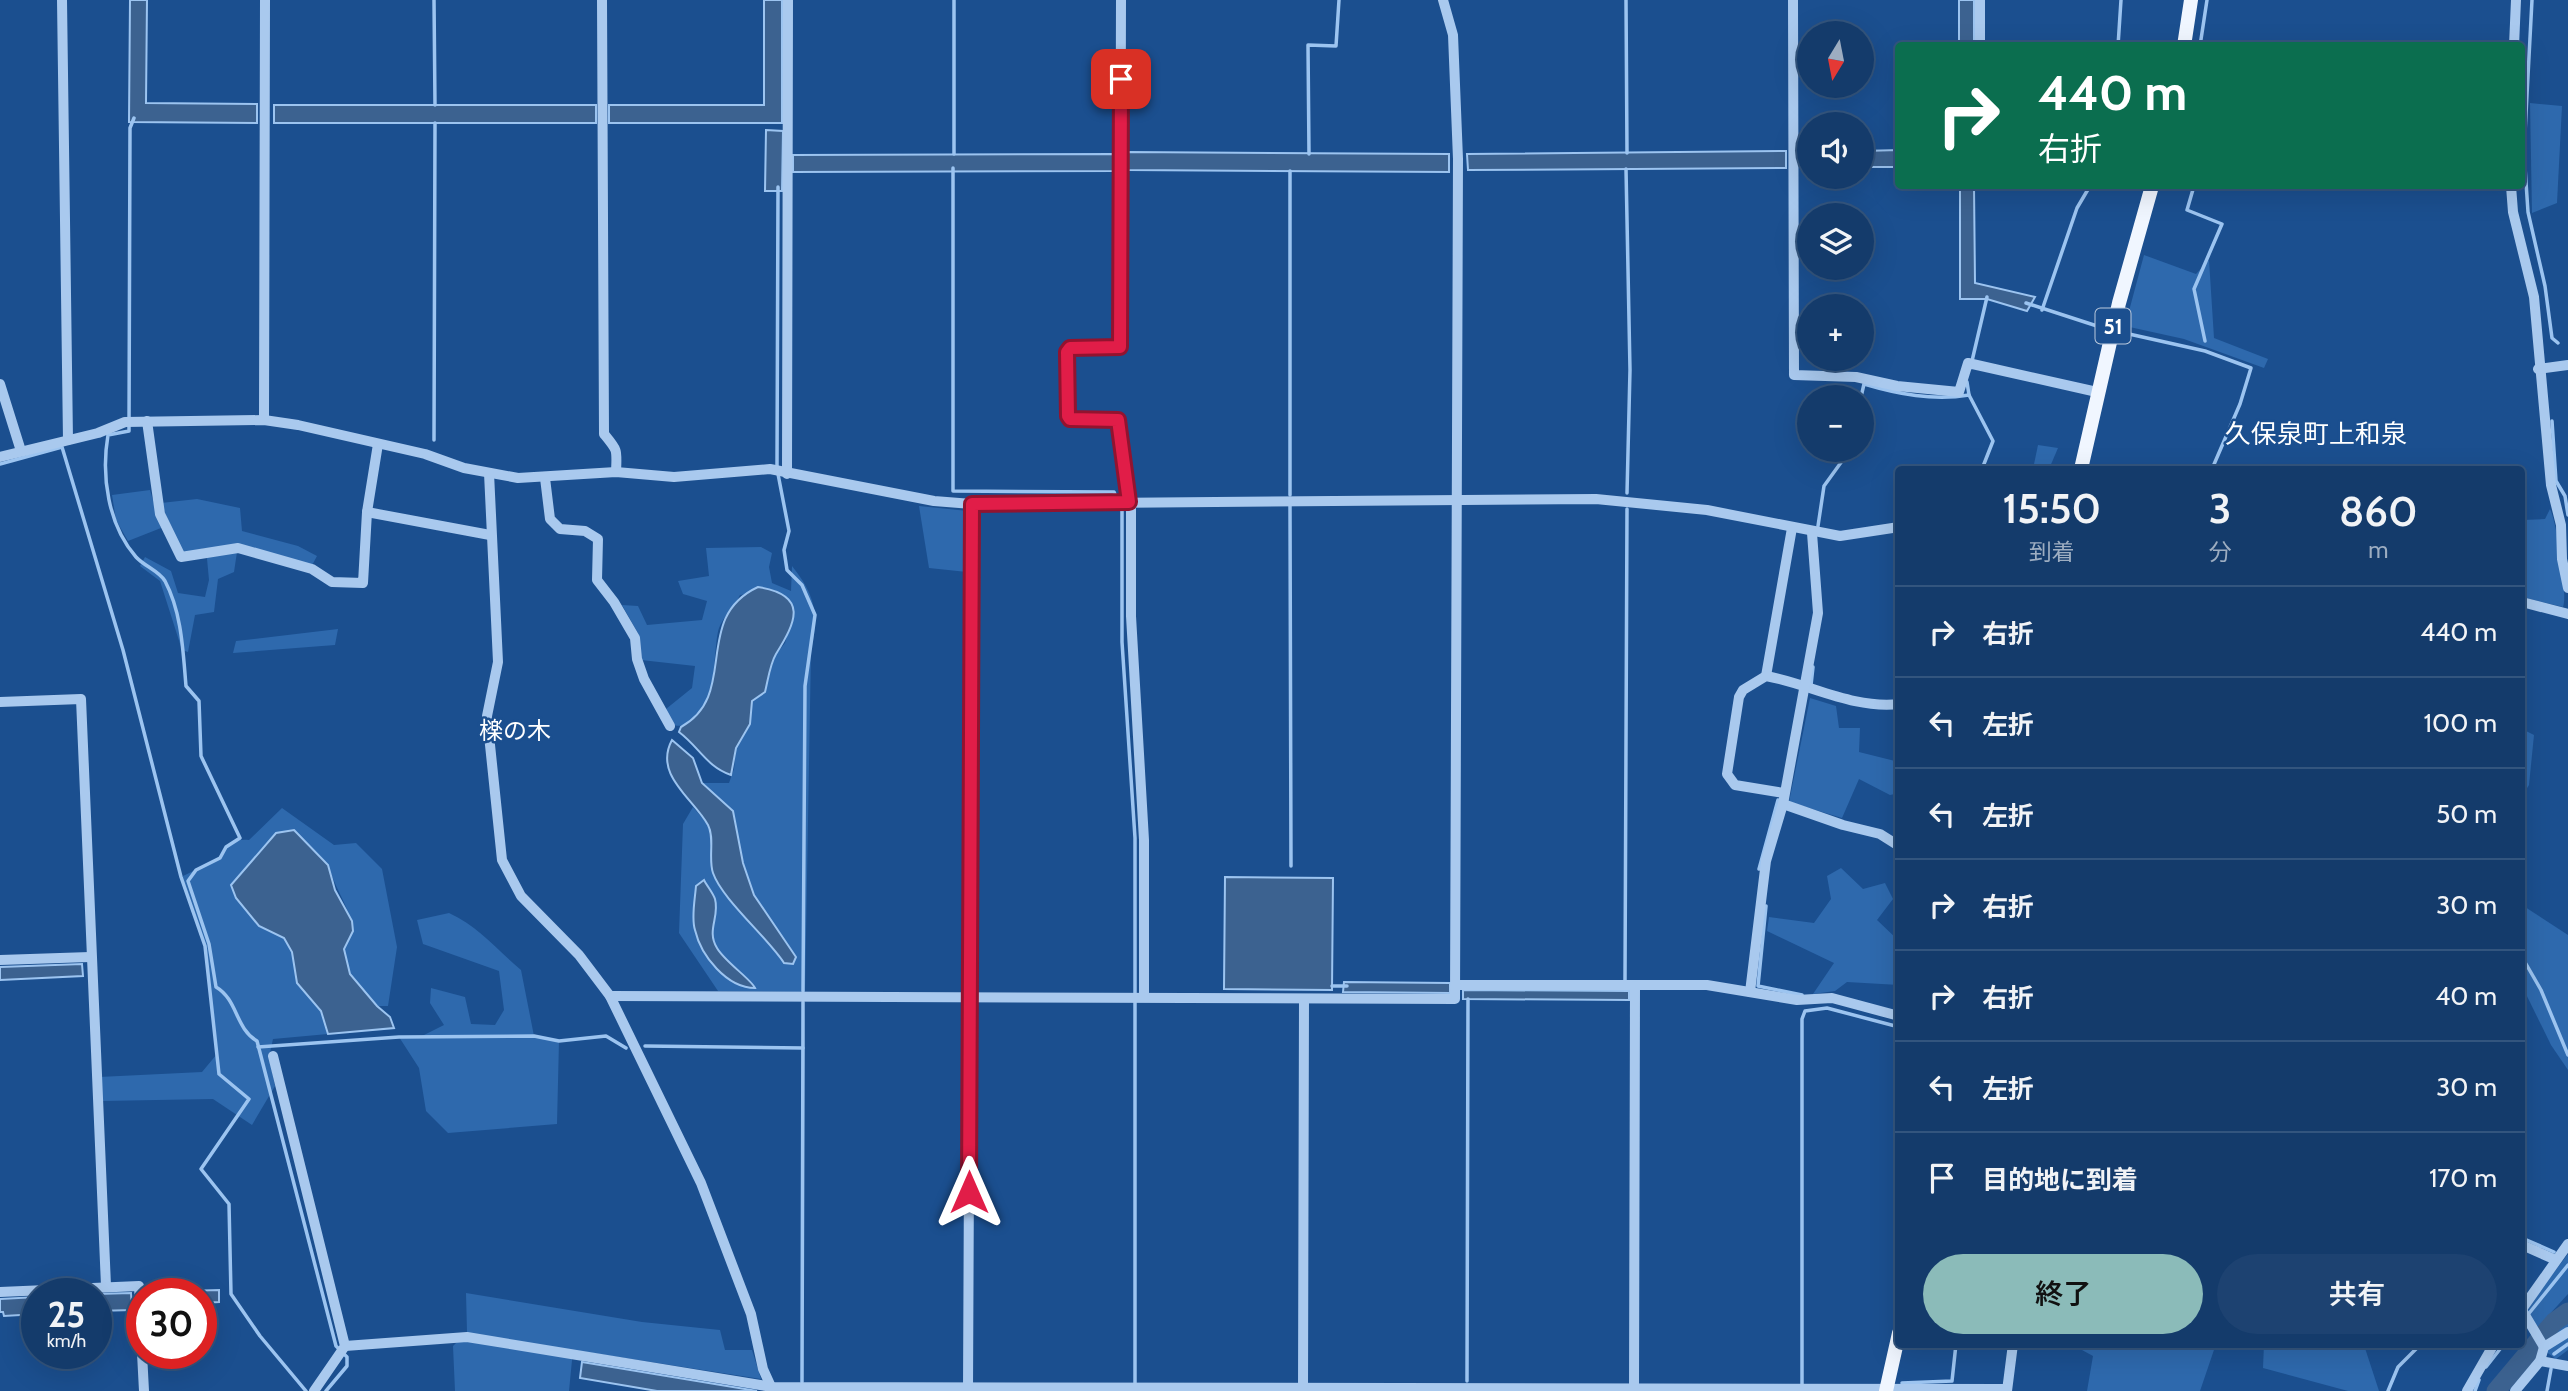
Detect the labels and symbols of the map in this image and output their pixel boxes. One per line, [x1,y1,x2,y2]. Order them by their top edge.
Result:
north arrow [1797,21,1874,98]
pin [1091,49,1151,109]
road number: 51 [2096,308,2130,344]
district label: 久保泉町上和泉 [2225,418,2407,450]
district label: 檪の木 [479,716,551,745]
position arrow [932,1155,1006,1229]
speed limit sign: 30 [126,1278,217,1369]

